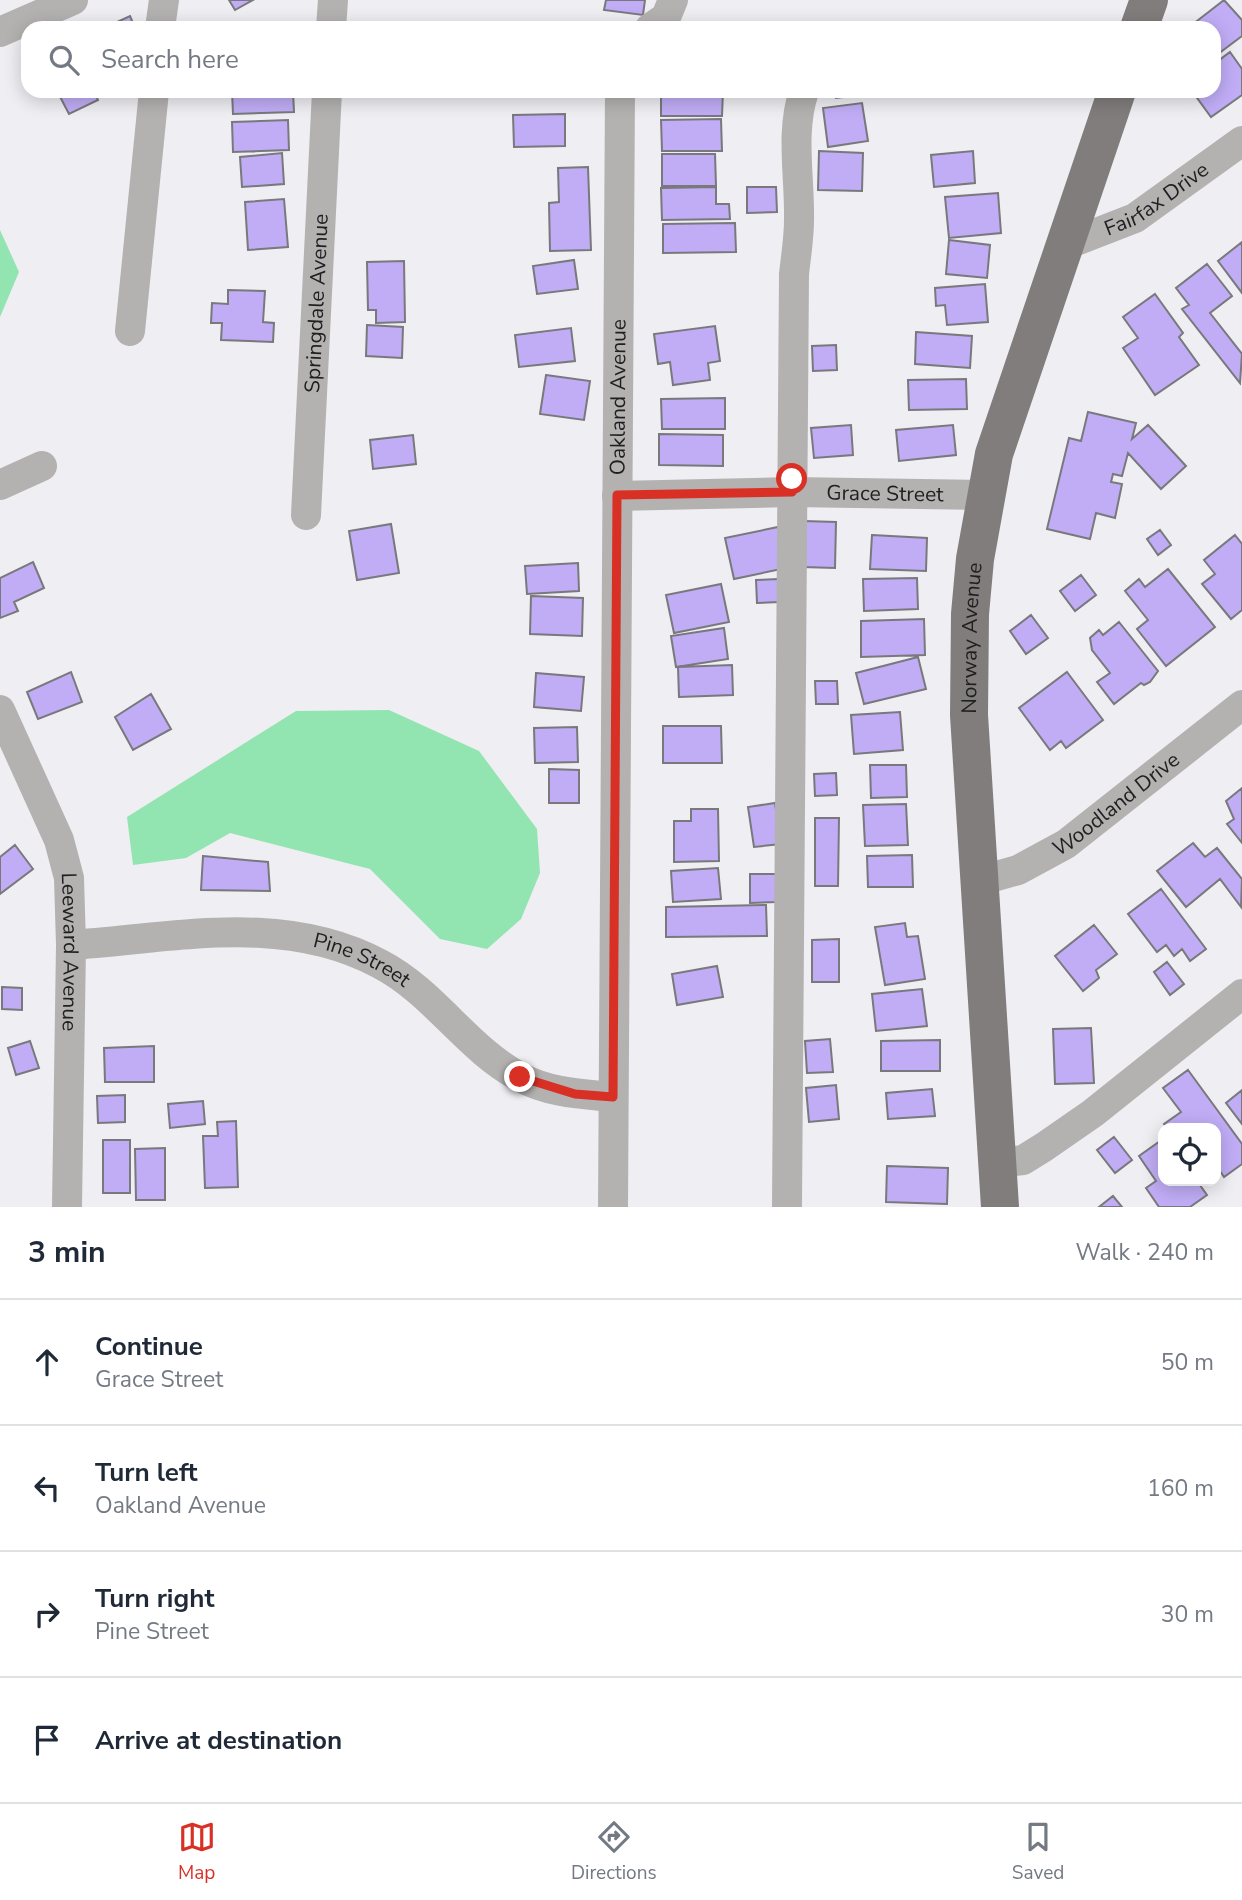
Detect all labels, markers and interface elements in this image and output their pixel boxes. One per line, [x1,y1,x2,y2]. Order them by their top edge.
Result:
search box [21,21,1221,98]
icon: search [45,41,83,79]
text: Search here [101,42,239,77]
street label: Fairfax Drive [1100,156,1214,243]
street label: Springdale Avenue [298,213,335,394]
street label: Oakland Avenue [604,319,633,475]
route start [776,463,807,494]
street label: Grace Street [826,479,944,508]
street label: Norway Avenue [955,561,989,714]
street label: Woodland Drive [1048,746,1185,863]
street label: Leeward Avenue [55,872,85,1031]
street label: Pine Street [311,926,417,994]
route end [504,1061,535,1092]
map controls [1158,1123,1221,1186]
button: locate [1158,1123,1221,1186]
text: 3 min [28,1232,106,1273]
text: Walk · 240 m [1075,1237,1214,1268]
text: Continue [95,1329,203,1364]
icon: ahead [28,1343,66,1381]
text: 50 m [1161,1347,1214,1378]
text: Grace Street [95,1364,223,1395]
text: Turn left [95,1455,198,1490]
icon: left [28,1469,66,1507]
text: 160 m [1147,1473,1214,1504]
text: Oakland Avenue [95,1490,266,1521]
text: Turn right [95,1581,214,1616]
icon: right [28,1595,66,1633]
text: 30 m [1161,1599,1214,1630]
text: Pine Street [95,1616,209,1647]
icon: arrive [28,1721,66,1759]
text: Arrive at destination [95,1723,342,1758]
tab: Map [178,1818,216,1886]
tab: Directions [571,1818,657,1886]
tab: Saved [1012,1818,1064,1886]

